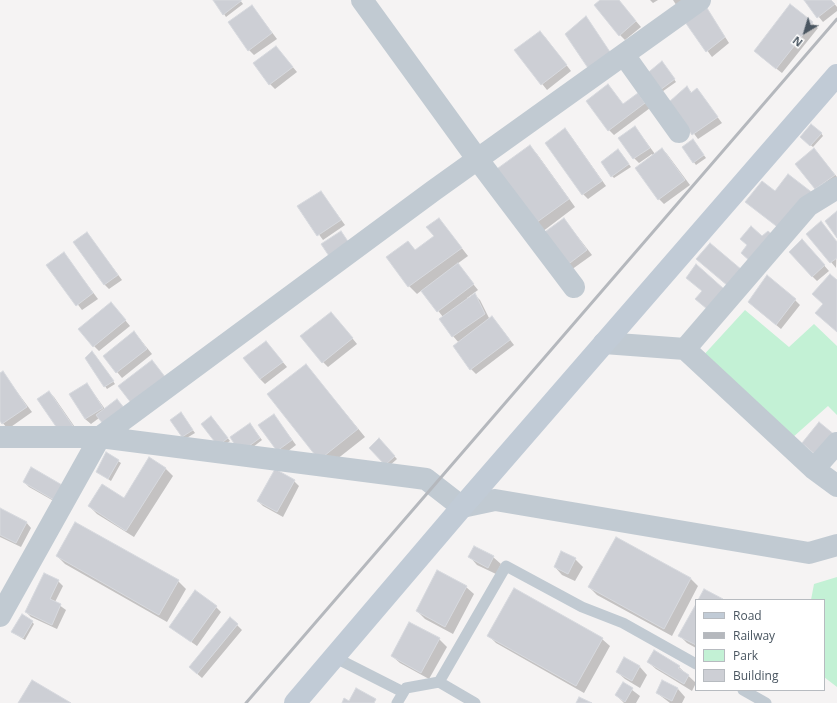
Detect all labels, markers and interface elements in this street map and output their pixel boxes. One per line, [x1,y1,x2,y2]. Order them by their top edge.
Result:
north arrow [785,12,825,52]
text: N [789,33,805,51]
legend [695,599,825,691]
text: Road [733,607,762,624]
text: Railway [733,627,775,644]
text: Park [733,647,758,664]
text: Building [733,667,778,684]

